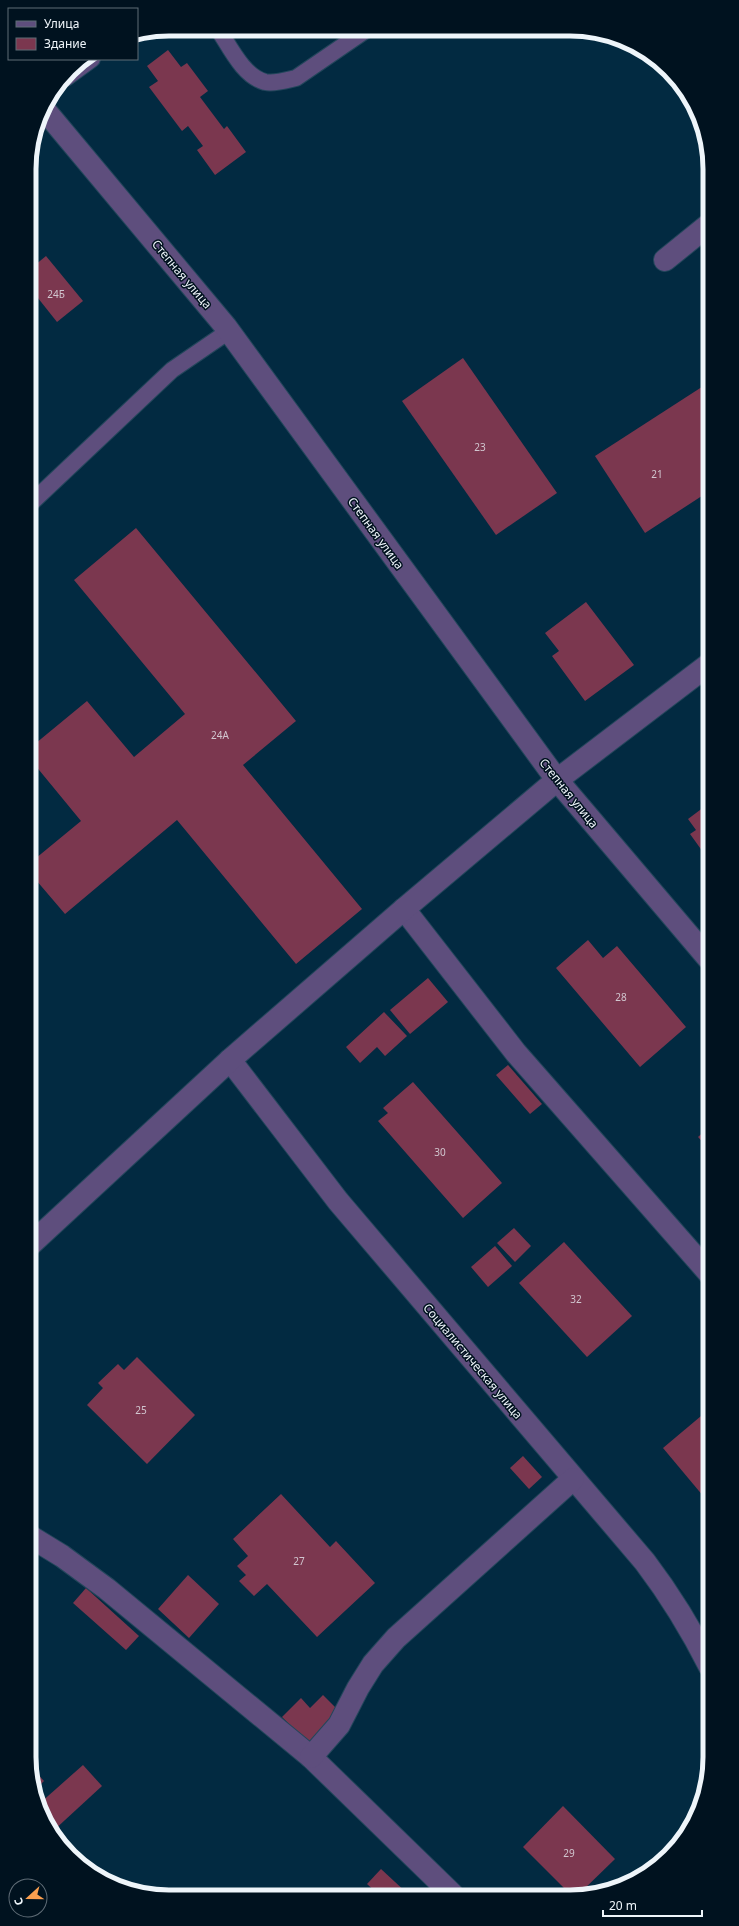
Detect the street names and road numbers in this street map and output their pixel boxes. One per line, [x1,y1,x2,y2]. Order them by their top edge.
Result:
street label: Степная улица [148,236,216,312]
street label: Степная улица [344,494,408,572]
street label: Степная улица [536,755,602,831]
street label: Социалистическая улица [420,1300,526,1422]

